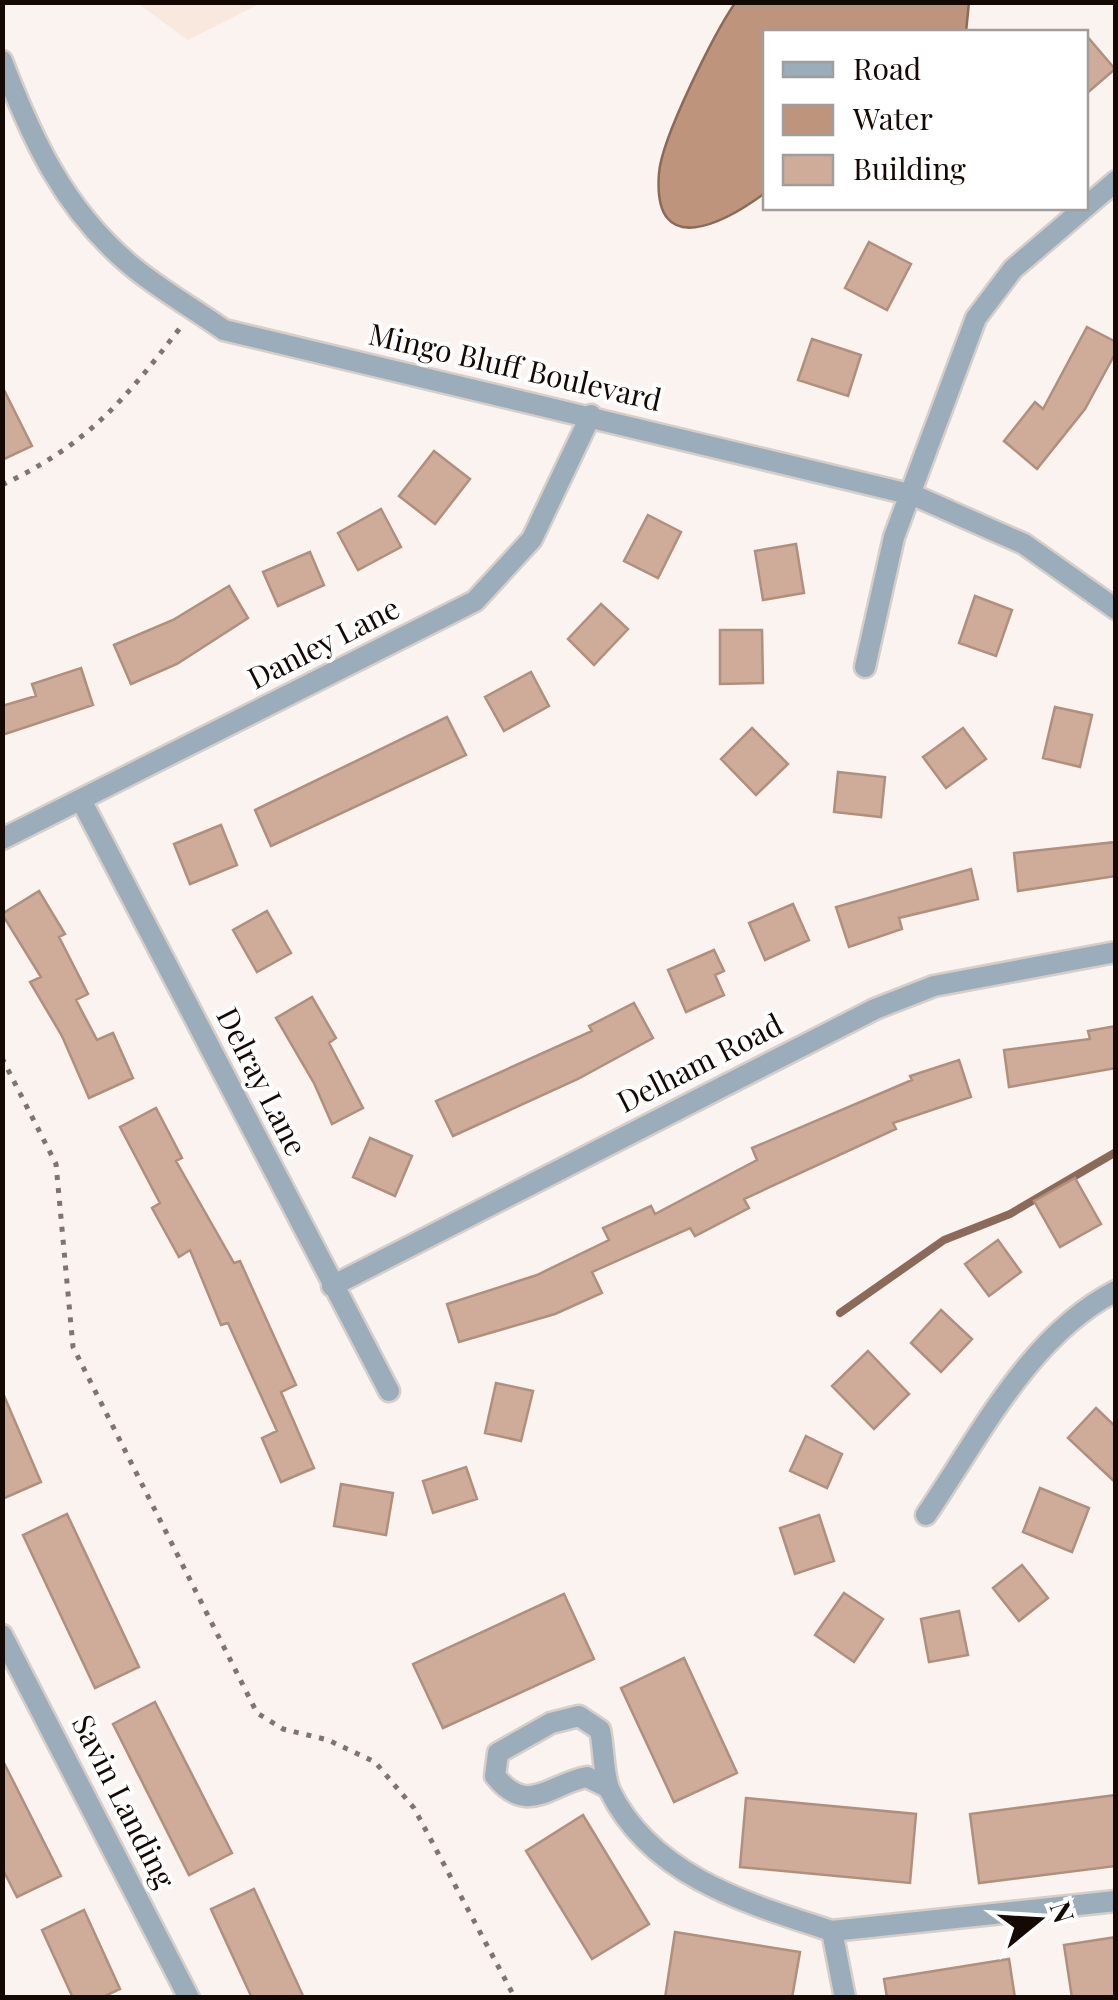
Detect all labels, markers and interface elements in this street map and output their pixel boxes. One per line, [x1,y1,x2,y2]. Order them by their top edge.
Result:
legend [763,30,1088,210]
text: Road [853,48,921,88]
text: Water [852,98,933,138]
text: Building [853,148,966,188]
street label: Mingo Bluff Boulevard [365,313,666,419]
street label: Danley Lane [240,587,406,697]
street label: Delray Lane [208,1000,317,1162]
street label: Delham Road [610,1003,789,1121]
street label: Savin Landing [64,1707,186,1895]
north arrow [988,1870,1088,1970]
text: N [1042,1896,1084,1927]

